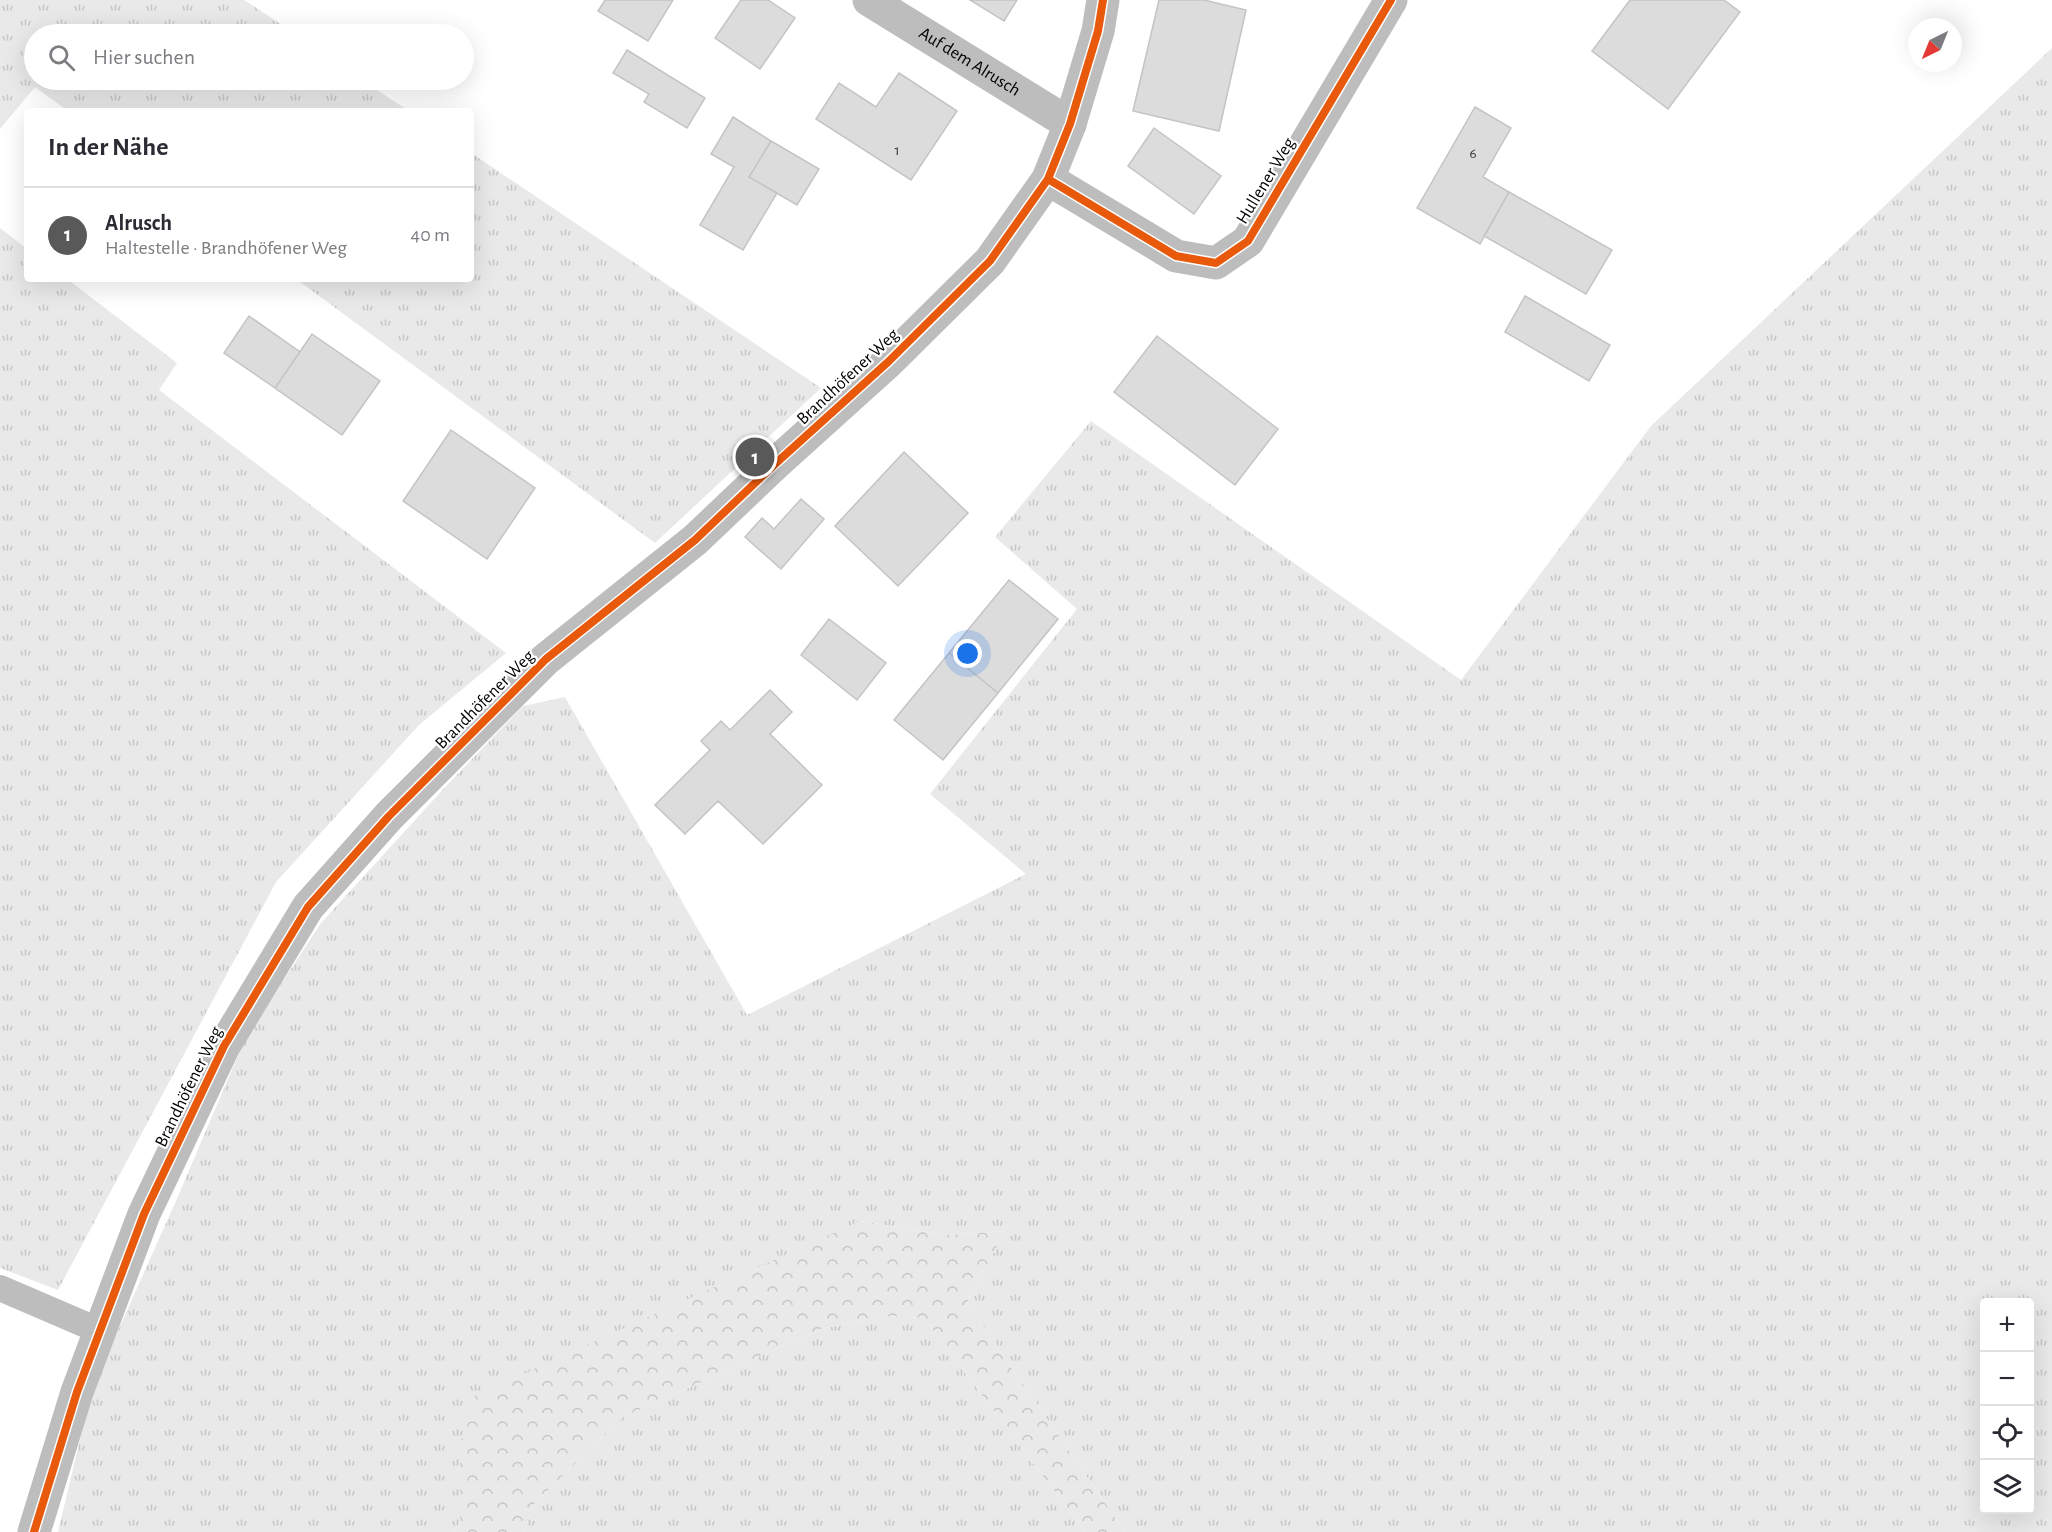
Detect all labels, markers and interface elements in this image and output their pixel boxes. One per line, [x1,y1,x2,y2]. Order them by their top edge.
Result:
north arrow [1908,18,1962,72]
search box [24,24,474,90]
street label: Auf dem Alrusch [916,24,1023,100]
icon: search [45,41,78,74]
text: Hier suchen [93,46,195,68]
text: In der Nähe [48,134,168,160]
street label: Hullener Weg [1233,135,1299,227]
house number: 1 [894,143,900,158]
house number: 6 [1469,146,1477,161]
text: Alrusch [105,212,172,234]
text: 1 [64,225,71,245]
text: 40 m [411,225,450,245]
text: Haltestelle · Brandhöfener Weg [105,238,347,258]
street label: Brandhöfener Weg [794,325,902,428]
pin: 1 [736,434,774,480]
your location [953,639,982,668]
street label: Brandhöfener Weg [432,647,538,753]
street label: Brandhöfener Weg [152,1024,226,1150]
map controls [1980,1298,2034,1514]
button: + [1980,1298,2034,1352]
button: − [1980,1352,2034,1406]
button: locate [1980,1406,2034,1460]
button: layers [1980,1460,2034,1514]

